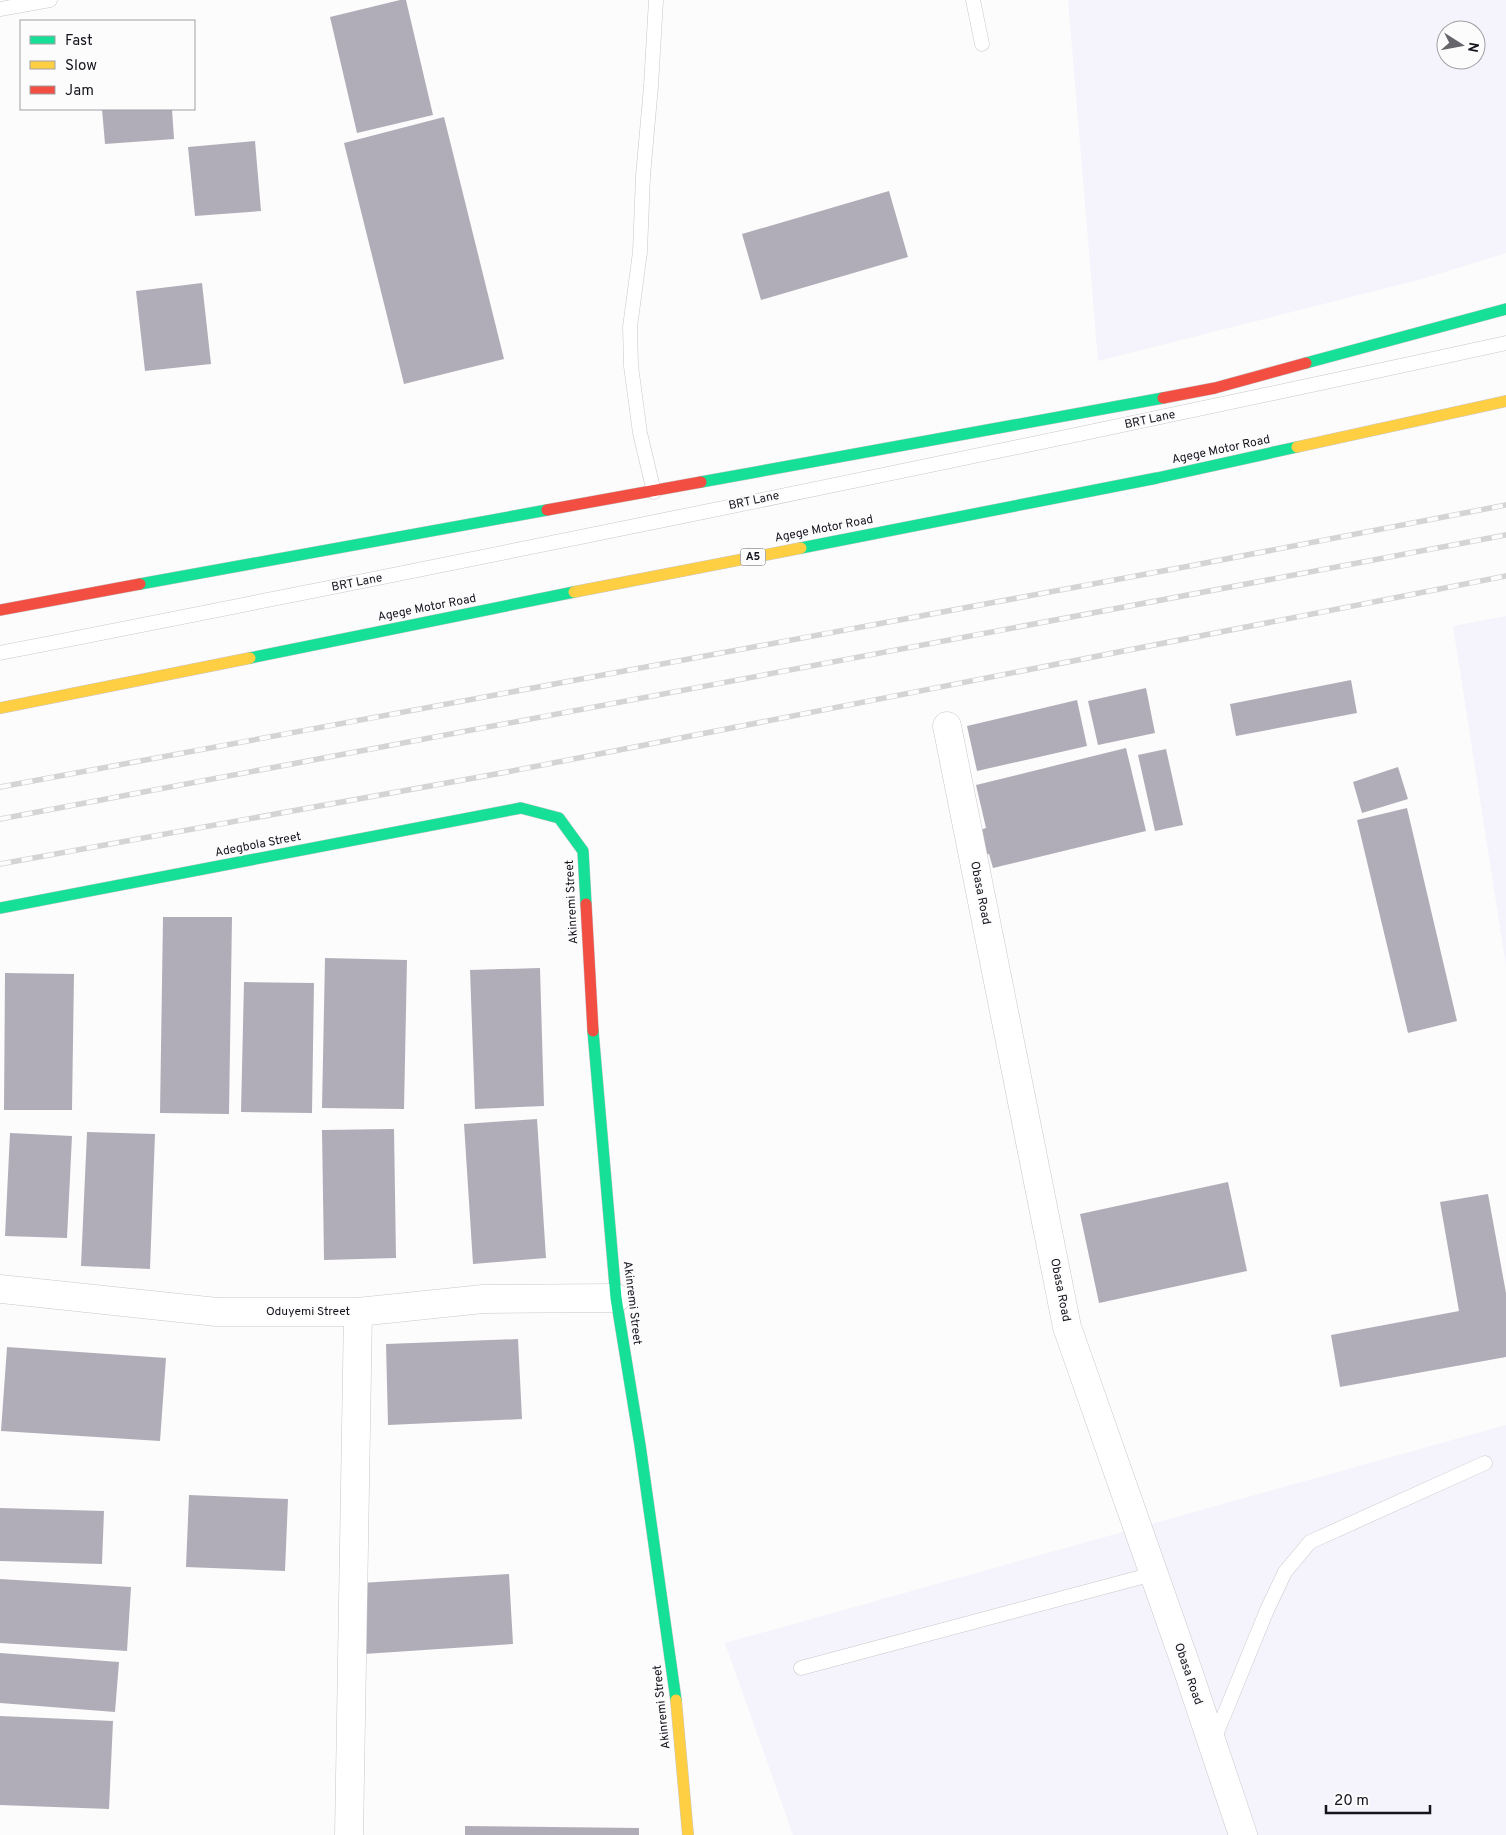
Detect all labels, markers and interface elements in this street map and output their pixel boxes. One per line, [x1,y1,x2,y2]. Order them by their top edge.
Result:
legend [20,20,195,110]
north arrow [1436,20,1486,70]
text: Fast [65,32,93,51]
text: N [1463,41,1482,54]
text: Slow [65,57,97,76]
text: Jam [65,82,94,101]
street label: BRT Lane [1123,407,1177,433]
street label: Agege Motor Road [1170,432,1272,468]
street label: BRT Lane [727,488,781,514]
street label: Agege Motor Road [773,512,875,546]
road number: A5 [740,548,766,566]
street label: BRT Lane [330,570,384,596]
street label: Agege Motor Road [376,591,478,625]
street label: Adegbola Street [214,829,302,861]
street label: Akinremi Street [562,859,582,945]
street label: Obasa Road [966,860,994,926]
street label: Obasa Road [1046,1257,1074,1323]
street label: Akinremi Street [619,1260,645,1346]
street label: Oduyemi Street [266,1304,350,1320]
street label: Obasa Road [1170,1641,1206,1707]
street label: Akinremi Street [650,1664,674,1750]
scale bar [1326,1782,1430,1814]
text: 20 m [1334,1792,1369,1811]

